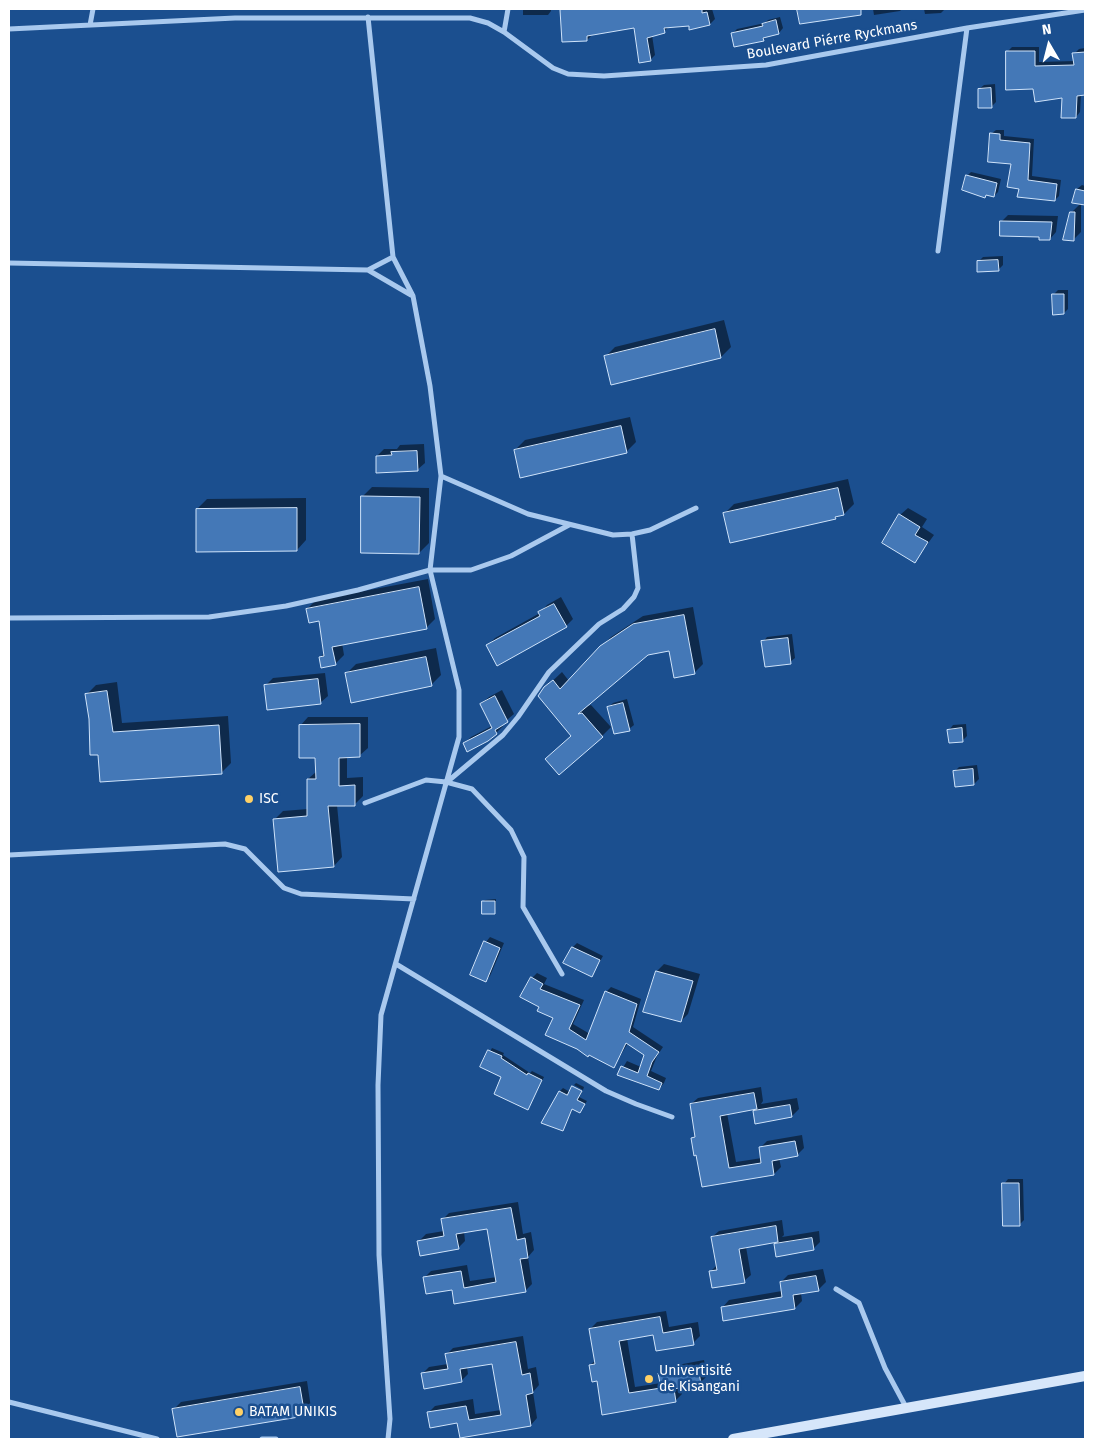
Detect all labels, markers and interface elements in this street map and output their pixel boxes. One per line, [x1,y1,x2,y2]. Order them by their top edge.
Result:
street label: Boulevard Piérre Ryckmans [745,17,919,63]
north arrow [1024,20,1074,70]
text: N [1041,21,1053,39]
place label: ISC [259,791,279,807]
marker: ISC [243,793,255,805]
place label: Univertisité de Kisangani [659,1363,740,1395]
marker: Univertisité de Kisangani [643,1373,655,1385]
place label: BATAM UNIKIS [249,1404,337,1420]
marker: BATAM UNIKIS [233,1406,245,1418]

